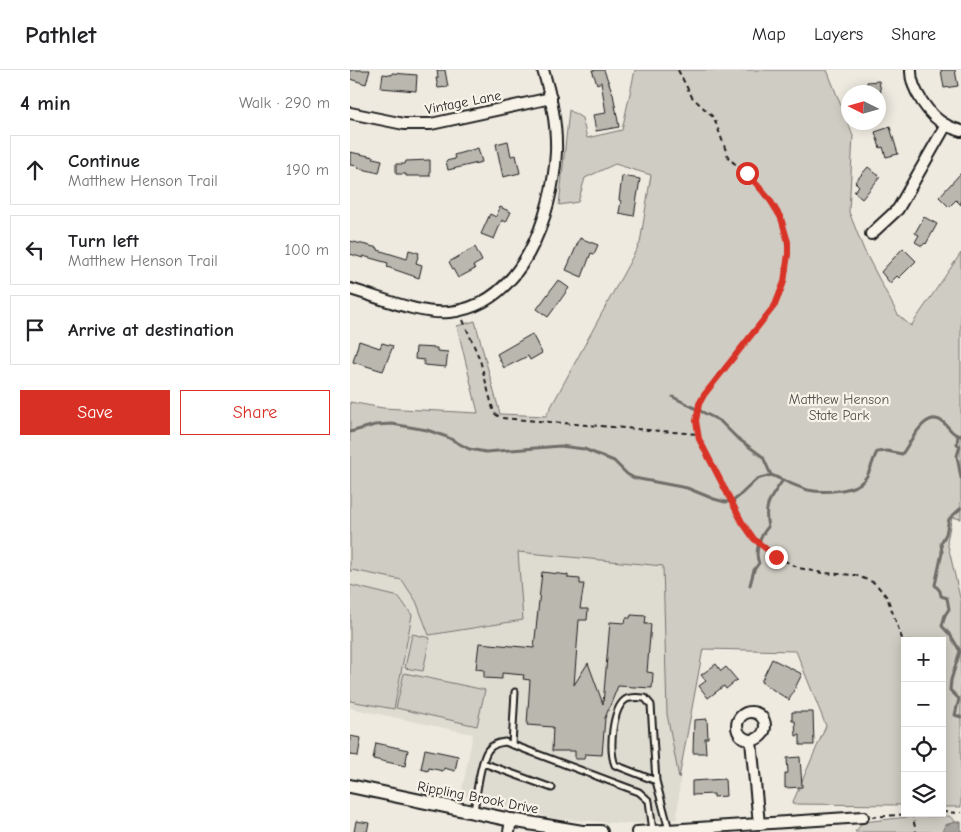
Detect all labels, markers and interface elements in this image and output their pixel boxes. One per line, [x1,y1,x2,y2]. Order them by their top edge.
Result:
text: Pathlet [25,21,96,49]
text: Map [752,24,786,45]
text: Layers [814,24,863,45]
text: Share [891,24,936,45]
north arrow [841,85,886,130]
street label: Vintage Lane [424,87,503,118]
text: 4 min [20,91,71,115]
text: Walk · 290 m [239,94,330,112]
text: Continue [68,150,140,172]
icon: ahead [21,156,49,184]
text: 190 m [286,161,329,179]
route start [736,162,759,185]
text: Matthew Henson Trail [68,172,218,190]
text: Turn left [68,230,139,252]
icon: left [21,236,49,264]
text: 100 m [285,241,329,259]
text: Matthew Henson Trail [68,252,218,270]
icon: arrive [21,316,49,344]
text: Arrive at destination [68,319,234,341]
button: Save [20,390,170,435]
button: Share [180,390,330,435]
park label: Matthew Henson State Park [789,391,889,424]
route end [765,546,788,569]
map controls [901,637,946,817]
button: + [901,637,946,682]
button: − [901,682,946,727]
button: locate [901,727,946,772]
button: layers [901,772,946,817]
street label: Rippling Brook Drive [416,777,540,818]

